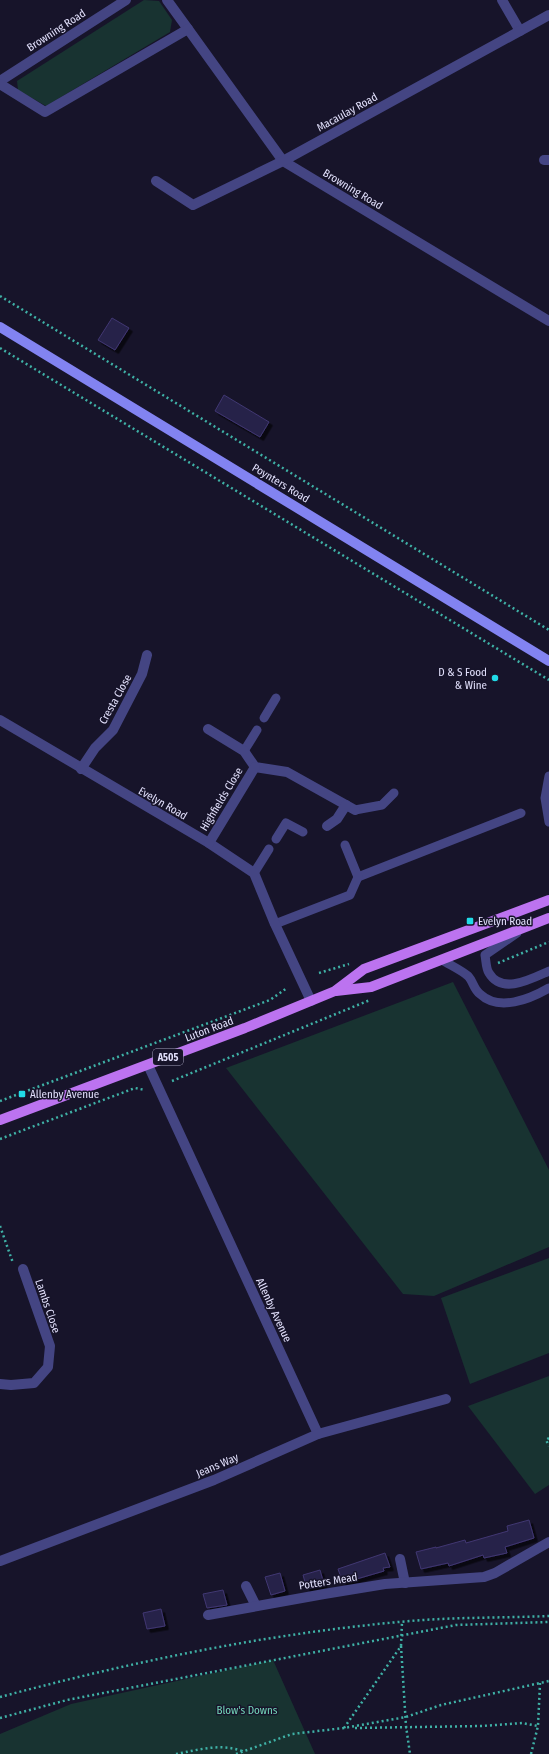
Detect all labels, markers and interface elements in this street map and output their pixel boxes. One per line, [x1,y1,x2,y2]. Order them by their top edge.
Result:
street label: Browning Road [24,7,88,54]
street label: Macaulay Road [315,90,380,134]
street label: Browning Road [320,166,385,212]
street label: Poynters Road [250,461,312,506]
place label: D & S Food & Wine [438,666,487,692]
street label: Cresta Close [96,672,134,726]
marker: D & S Food & Wine [490,673,500,683]
street label: Highfields Close [197,765,246,833]
street label: Evelyn Road [136,784,189,823]
place label: Evelyn Road [478,915,532,928]
marker: Evelyn Road [465,916,475,926]
street label: Luton Road [183,1014,235,1045]
road number: A505 [153,1049,183,1065]
place label: Allenby Avenue [30,1088,99,1101]
marker: Allenby Avenue [17,1089,27,1099]
street label: Allenby Avenue [253,1276,294,1344]
street label: Lambs Close [32,1278,63,1335]
street label: Jeans Way [194,1451,240,1480]
street label: Potters Mead [298,1570,358,1593]
park label: Blow's Downs [216,1704,278,1717]

